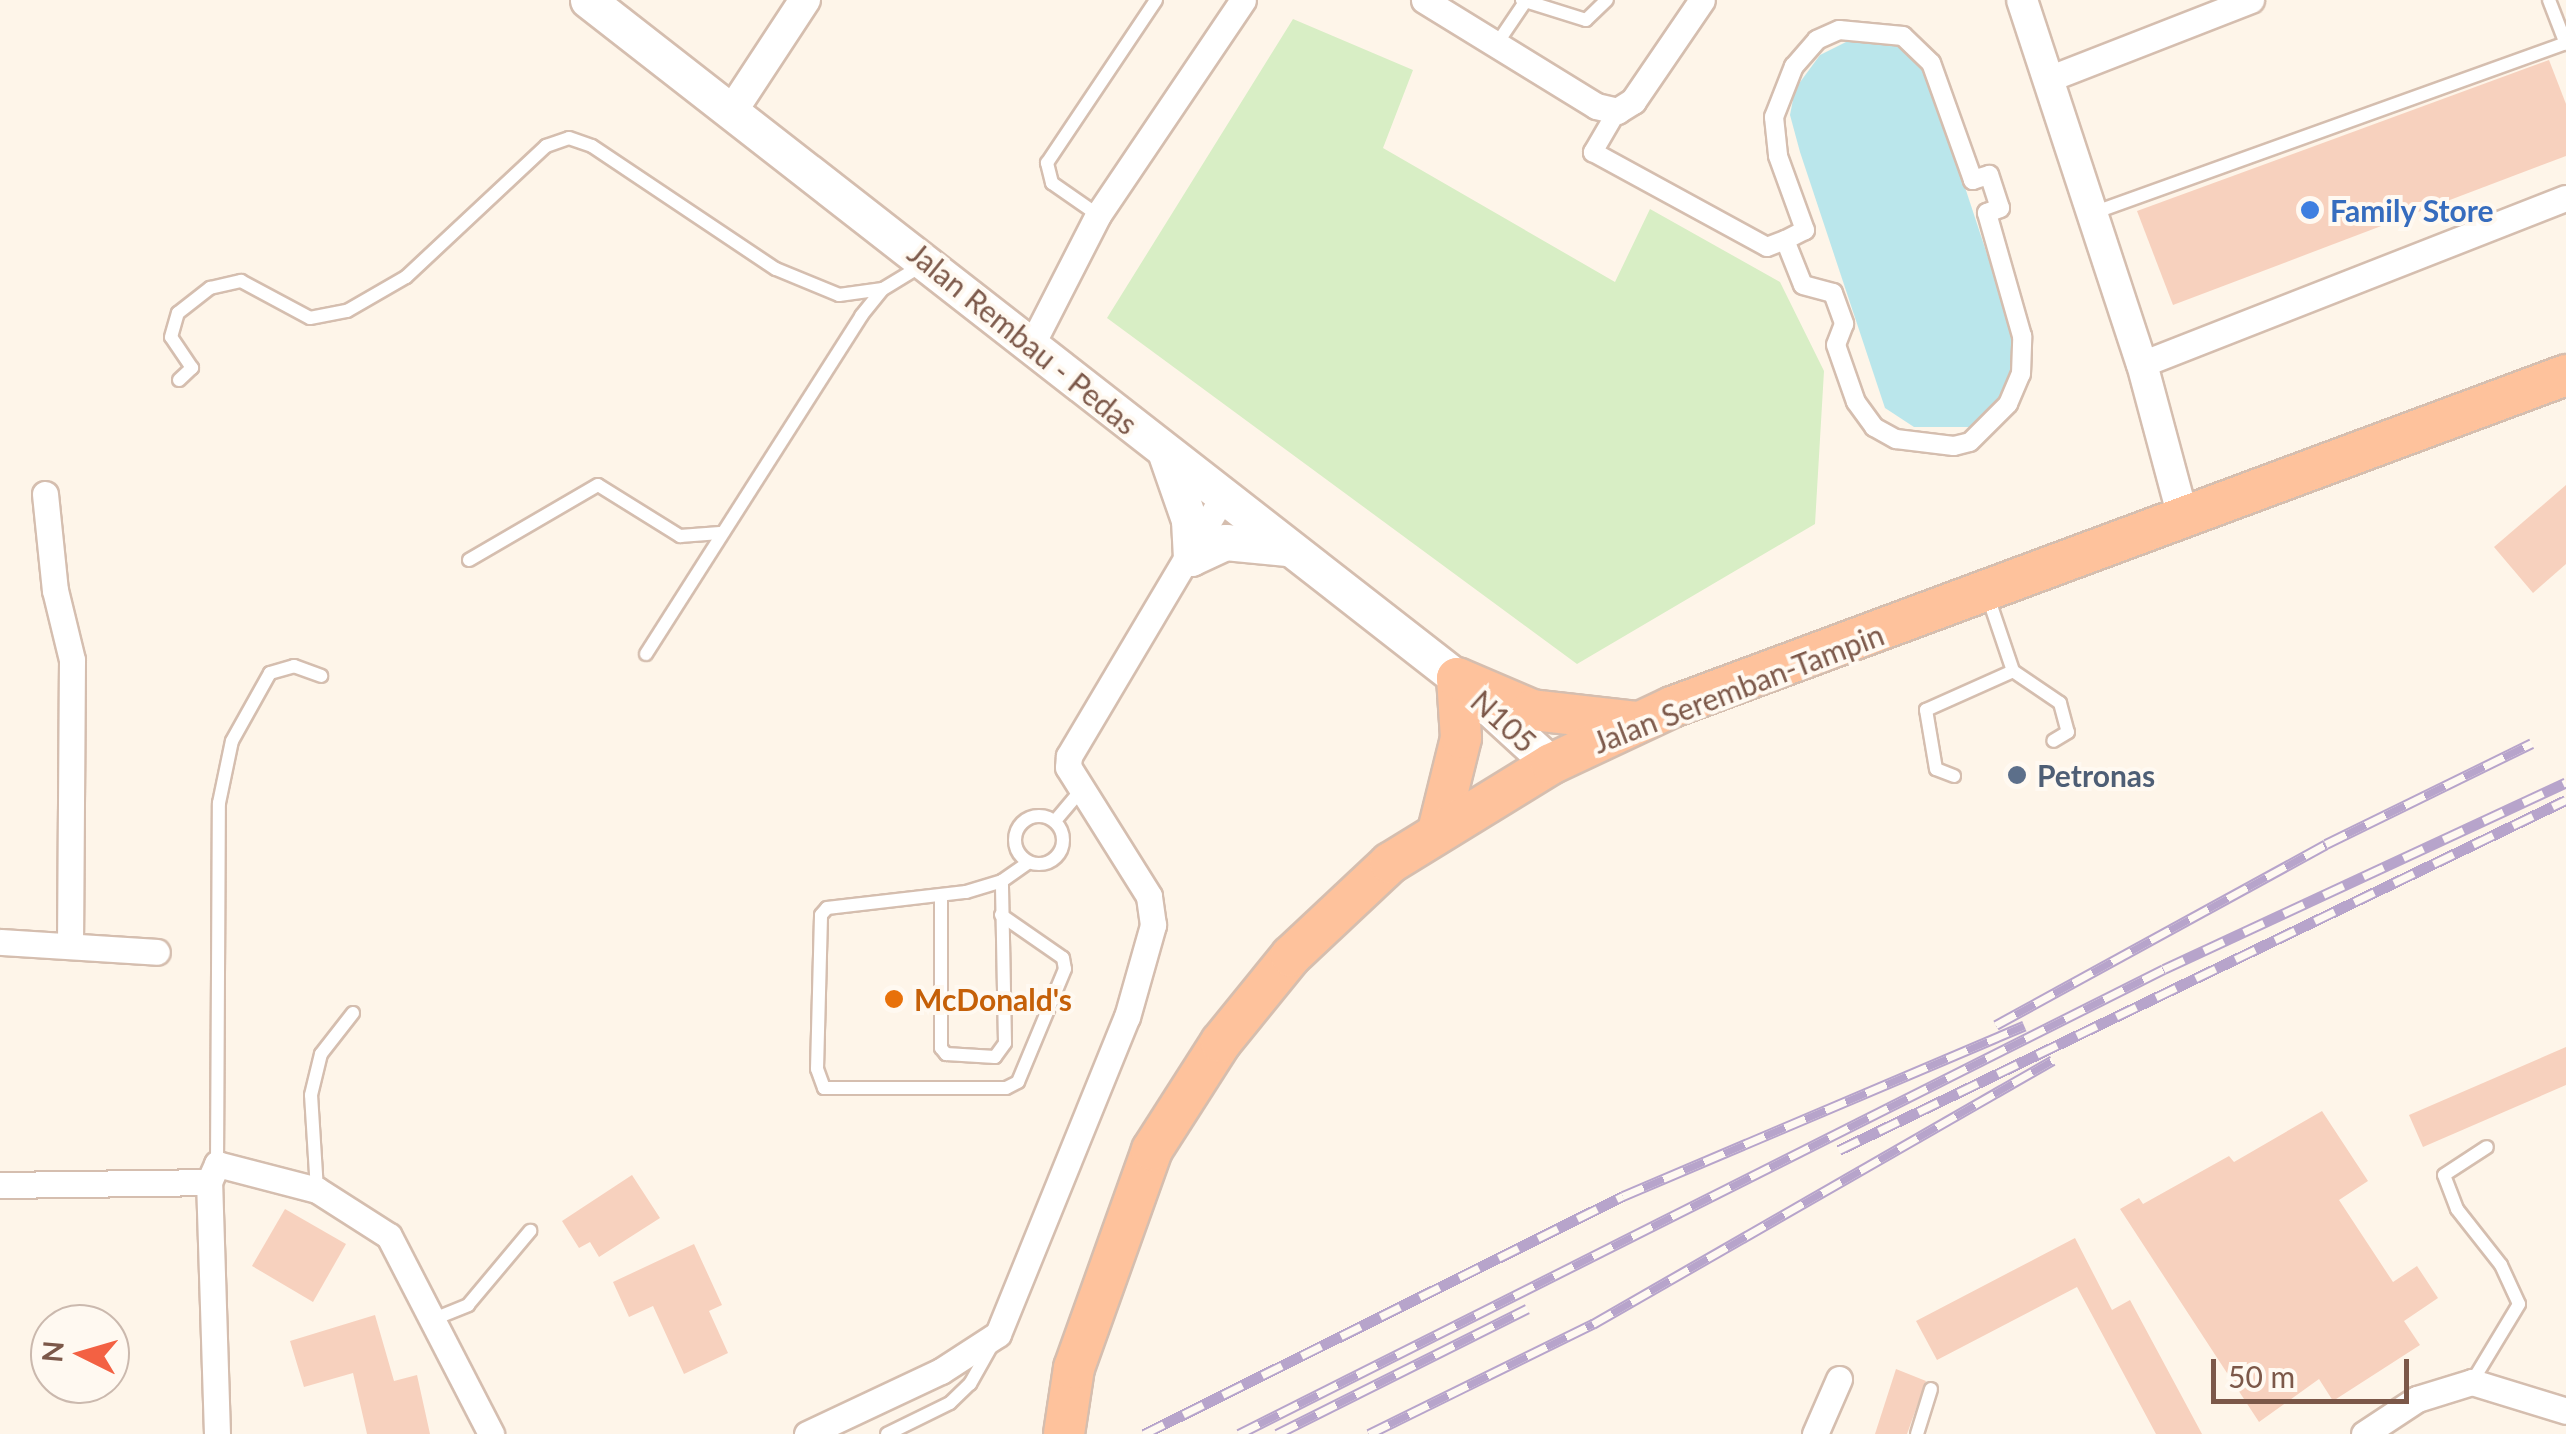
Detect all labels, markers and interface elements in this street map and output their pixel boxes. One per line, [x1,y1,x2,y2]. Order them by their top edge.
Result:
place label: Family Store [2330,192,2494,228]
marker: Family Store [2299,199,2321,221]
street label: Jalan Rembau - Pedas [901,235,1145,441]
street label: Jalan Seremban-Tampin [1587,616,1889,760]
street label: N105 [1464,682,1544,760]
place label: Petronas [2037,757,2155,793]
marker: Petronas [2006,764,2028,786]
place label: McDonald's [914,981,1072,1017]
marker: McDonald's [883,988,905,1010]
north arrow [30,1304,130,1404]
text: N [34,1339,70,1364]
scale bar [2216,1339,2414,1401]
text: 50 m [2228,1358,2295,1394]

